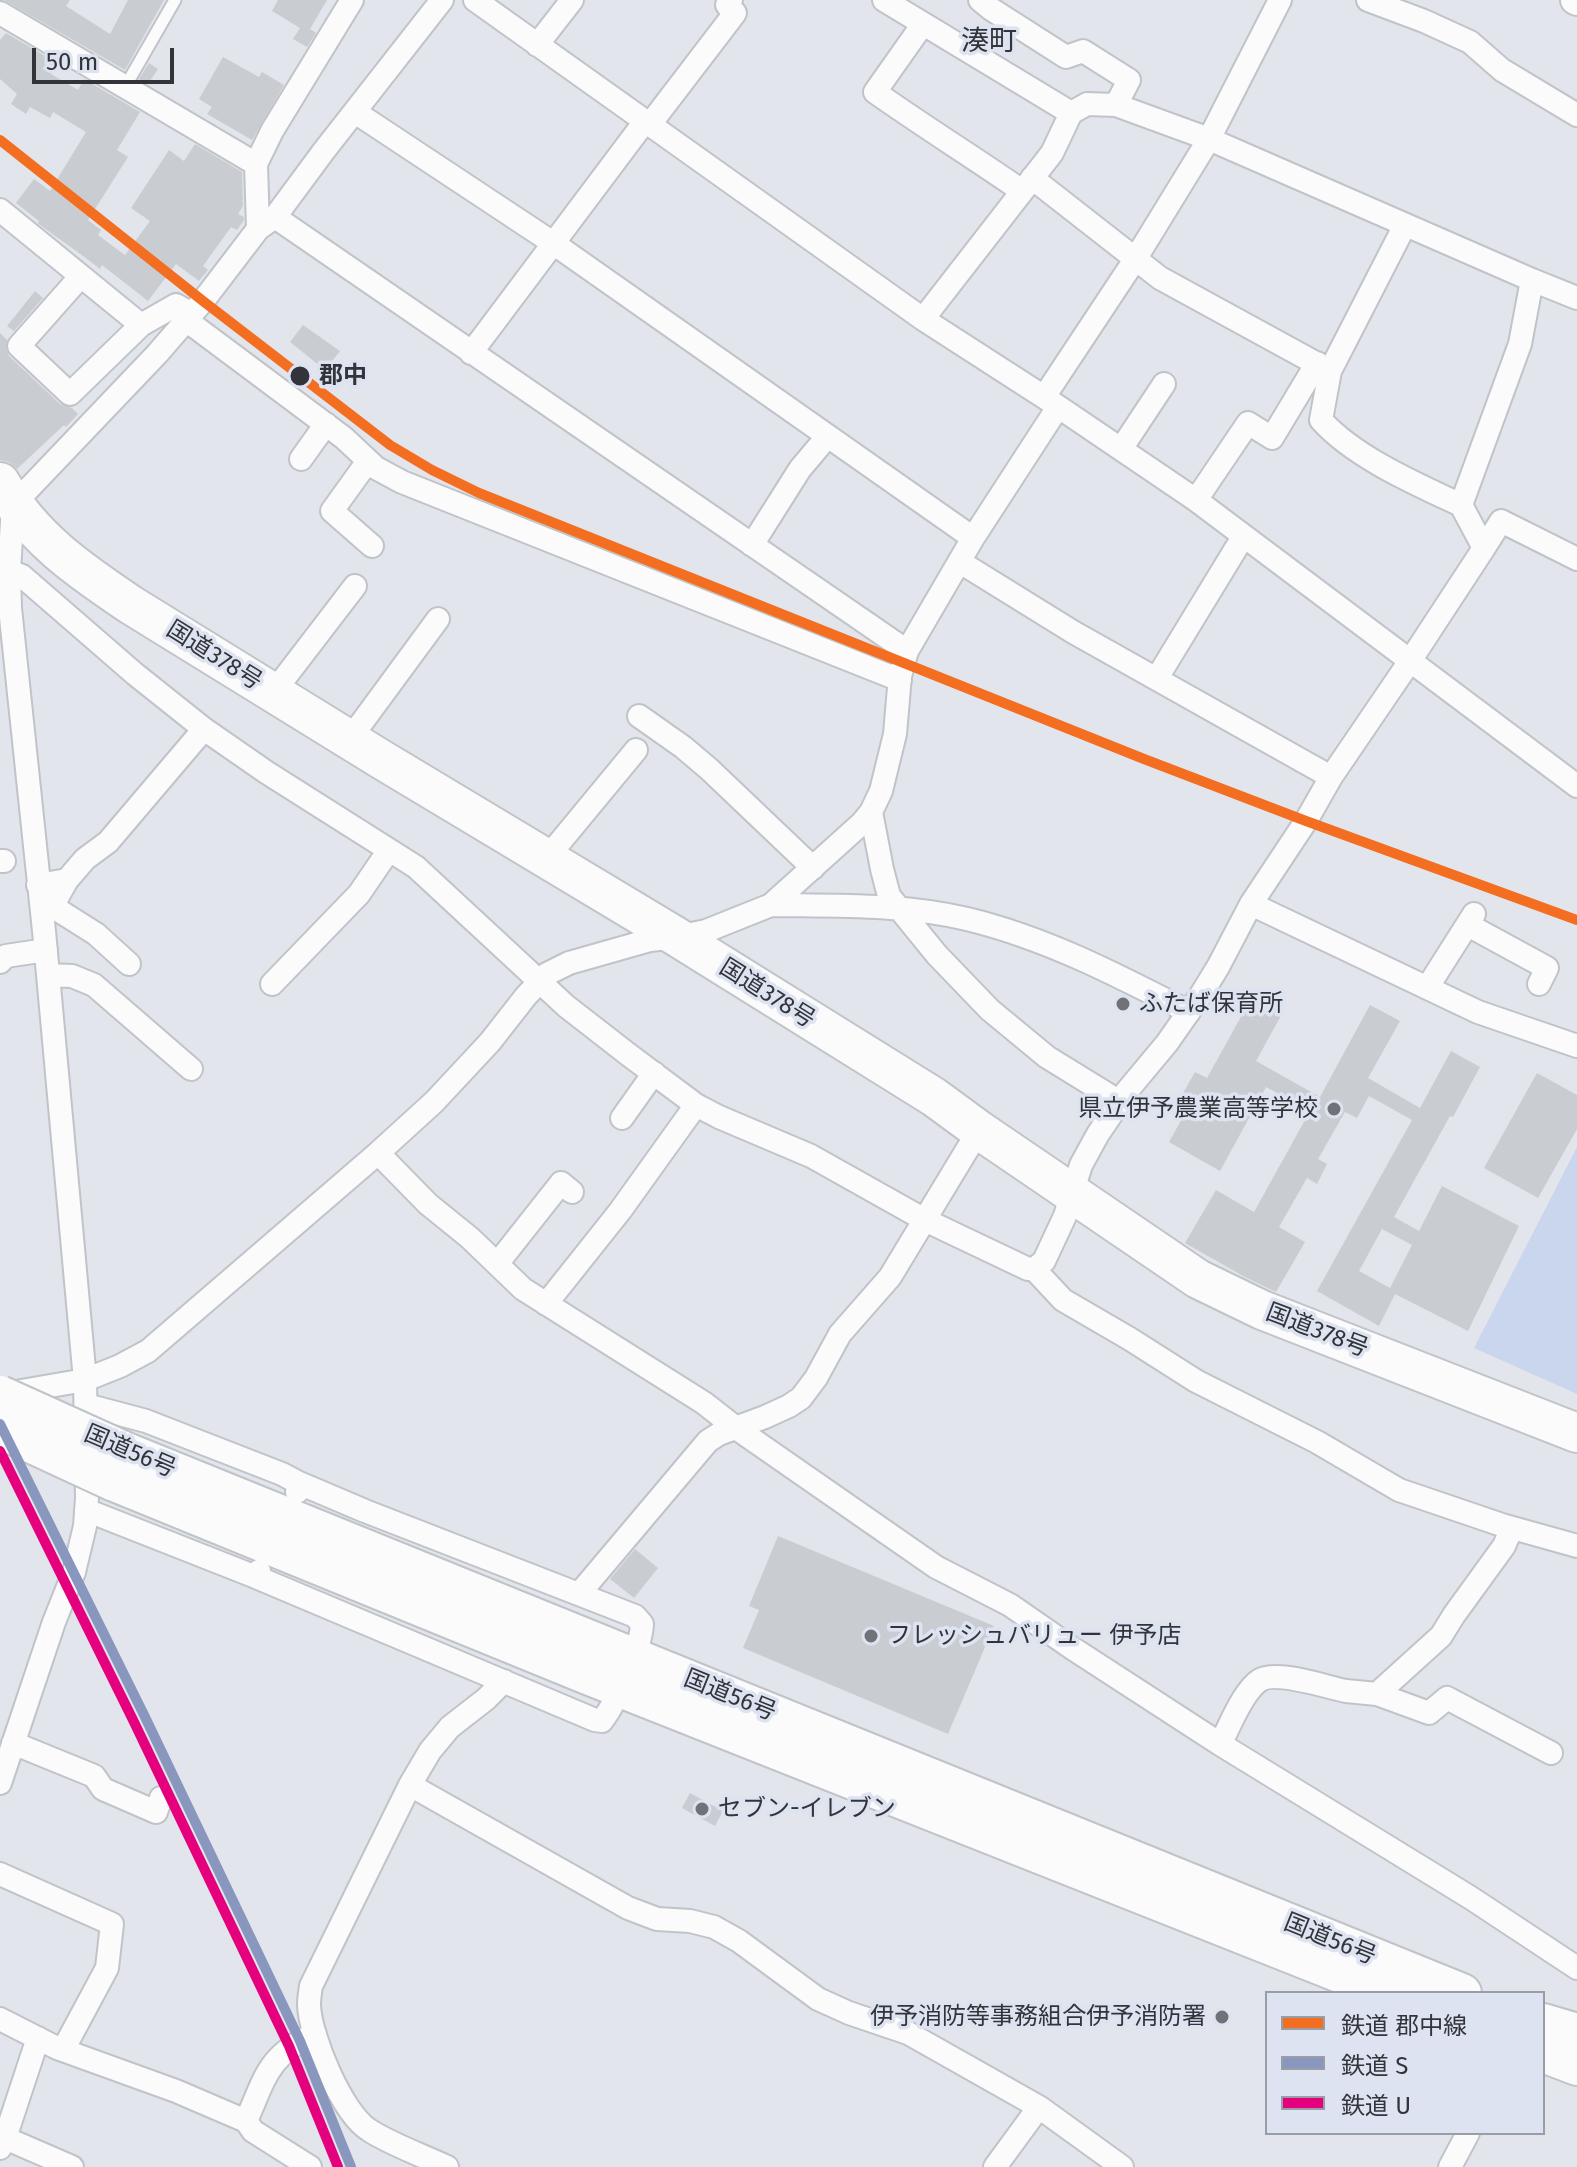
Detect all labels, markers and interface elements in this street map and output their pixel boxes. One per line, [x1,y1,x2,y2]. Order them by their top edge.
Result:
district label: 湊町 [961,25,1017,59]
scale bar [36,32,178,82]
text: 50 m [46,48,98,76]
place label: 郡中 [319,362,367,390]
marker: 郡中 [288,364,312,388]
street label: 国道378号 [161,615,267,697]
street label: 国道378号 [714,953,820,1035]
place label: ふたば保育所 [1139,990,1283,1018]
marker: ふたば保育所 [1114,995,1132,1013]
place label: 県立伊予農業高等学校 [1078,1095,1318,1123]
marker: 県立伊予農業高等学校 [1325,1100,1343,1118]
street label: 国道378号 [1262,1298,1372,1364]
street label: 国道56号 [80,1420,180,1484]
place label: フレッシュバリュー 伊予店 [887,1622,1181,1650]
marker: フレッシュバリュー 伊予店 [862,1627,880,1645]
street label: 国道56号 [680,1665,780,1727]
place label: セブン-イレブン [718,1795,896,1823]
marker: セブン-イレブン [693,1800,711,1818]
street label: 国道56号 [1280,1909,1380,1971]
legend [1265,1991,1545,2135]
place label: 伊予消防等事務組合伊予消防署 [870,2003,1206,2031]
marker: 伊予消防等事務組合伊予消防署 [1213,2008,1231,2026]
text: 鉄道 郡中線 [1341,2012,1467,2040]
text: 鉄道 S [1341,2052,1408,2080]
text: 鉄道 U [1341,2092,1411,2120]

